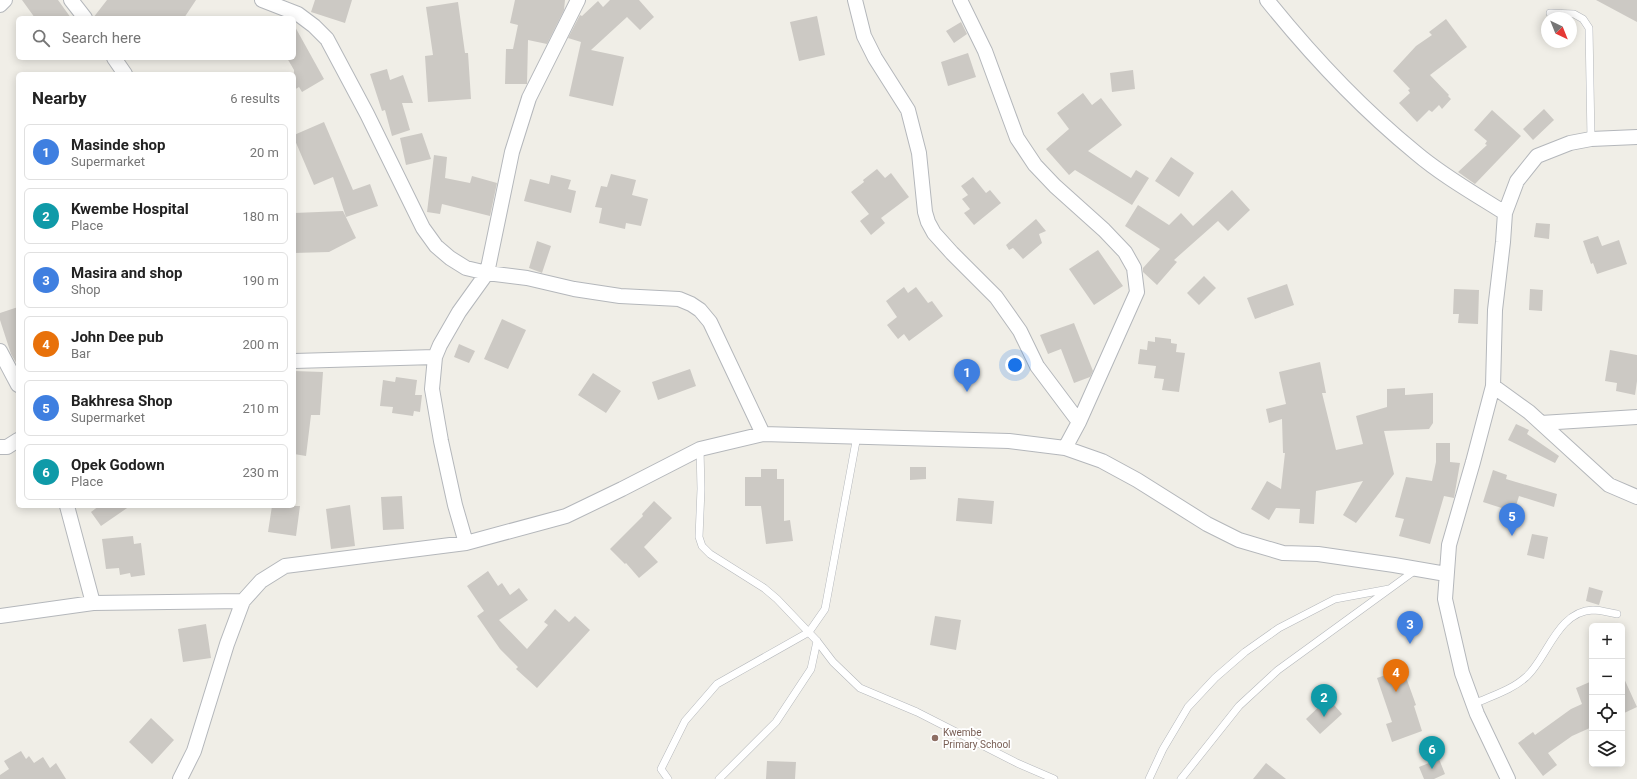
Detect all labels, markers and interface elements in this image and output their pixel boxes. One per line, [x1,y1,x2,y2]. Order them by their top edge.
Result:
north arrow [1541,12,1577,48]
search box [16,16,296,60]
icon: search [30,27,52,49]
text: Search here [62,29,141,47]
text: Nearby [32,88,87,108]
text: 6 results [230,91,280,106]
text: Masinde shop [71,136,166,154]
text: 1 [42,145,50,160]
text: 20 m [250,145,279,160]
text: Supermarket [71,154,145,169]
text: Kwembe Hospital [71,200,189,218]
text: 2 [42,209,50,224]
text: 180 m [242,209,279,224]
text: Place [71,218,103,233]
text: Masira and shop [71,264,182,282]
text: 3 [42,273,50,288]
text: 190 m [242,273,279,288]
text: Shop [71,282,101,297]
text: John Dee pub [71,328,163,346]
text: 4 [42,337,50,352]
text: 200 m [242,337,279,352]
text: Bar [71,346,91,361]
your location [1005,355,1025,375]
pin: 1 [954,359,980,392]
text: Bakhresa Shop [71,392,172,410]
text: 5 [42,401,50,416]
text: 210 m [242,401,279,416]
text: Supermarket [71,410,145,425]
text: Opek Godown [71,456,165,474]
text: 6 [42,465,50,480]
text: 230 m [242,465,279,480]
text: Place [71,474,103,489]
pin: 5 [1499,503,1525,536]
pin: 3 [1397,611,1423,644]
map controls [1589,623,1625,767]
button: + [1589,623,1625,659]
pin: 4 [1383,659,1409,692]
button: − [1589,659,1625,695]
pin: 2 [1311,684,1337,717]
button: locate [1589,695,1625,731]
place label: Kwembe Primary School [943,727,1011,750]
button: layers [1589,731,1625,767]
marker: Kwembe Primary School [930,733,940,743]
pin: 6 [1419,736,1445,769]

